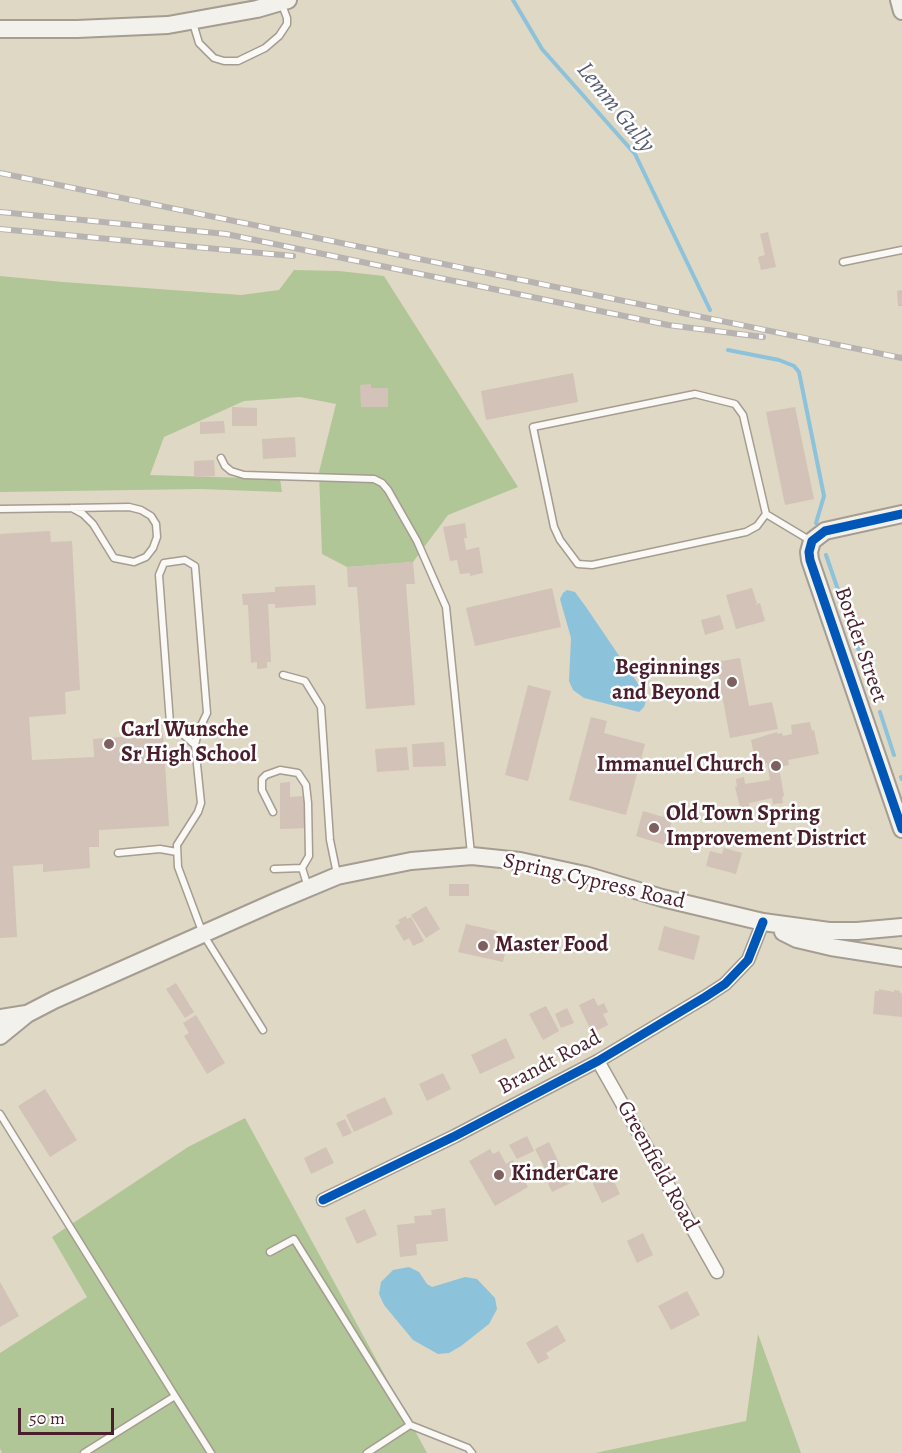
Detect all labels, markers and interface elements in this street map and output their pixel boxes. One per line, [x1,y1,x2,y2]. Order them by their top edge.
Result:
water label: Lemm Gully [570,57,660,159]
street label: Border Street [828,584,892,706]
place label: Beginnings and Beyond [612,656,720,708]
marker: Beginnings and Beyond [725,675,739,689]
place label: Carl Wunsche Sr High School [121,718,257,770]
marker: Carl Wunsche Sr High School [102,737,116,751]
place label: Immanuel Church [597,753,764,779]
marker: Immanuel Church [769,759,783,773]
place label: Old Town Spring Improvement District [666,802,866,854]
marker: Old Town Spring Improvement District [647,821,661,835]
street label: Spring Cypress Road [500,848,688,916]
place label: Master Food [495,933,608,959]
marker: Master Food [476,939,490,953]
street label: Brandt Road [494,1025,606,1101]
street label: Greenfield Road [610,1096,704,1236]
place label: KinderCare [511,1162,618,1188]
marker: KinderCare [492,1168,506,1182]
scale bar [21,1396,117,1434]
text: 50 m [29,1406,65,1430]

